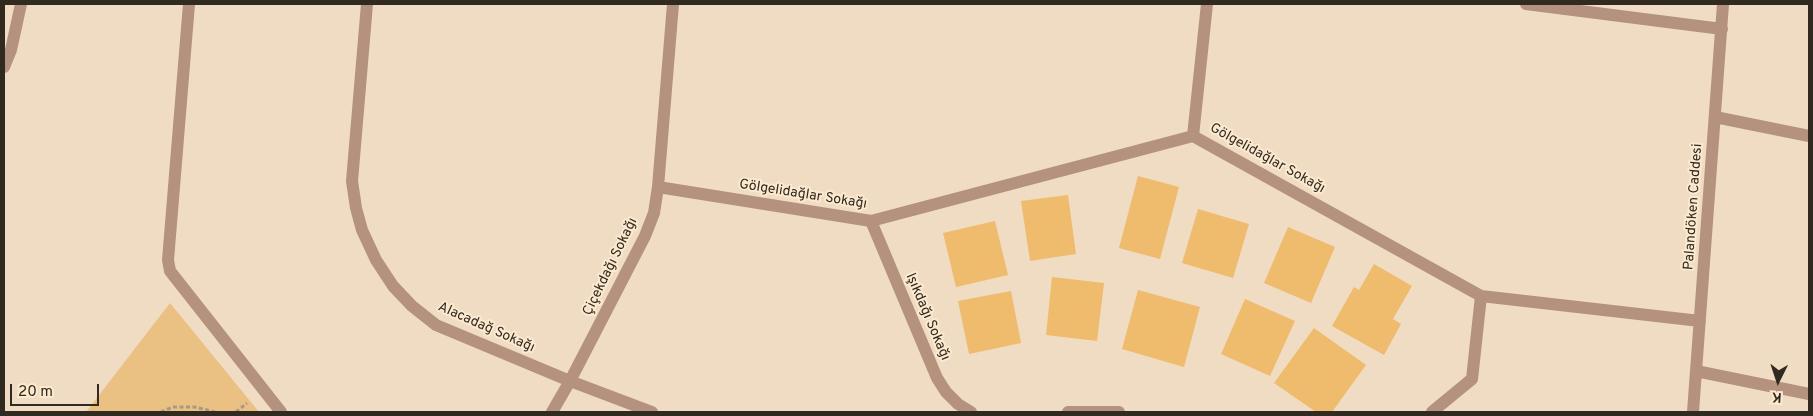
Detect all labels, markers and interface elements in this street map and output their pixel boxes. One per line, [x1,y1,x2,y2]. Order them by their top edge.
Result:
street label: Gölgelidağlar Sokağı [1206,120,1328,198]
street label: Palandöken Caddesi [1681,143,1707,271]
street label: Gölgelidağlar Sokağı [738,177,868,213]
street label: Çiçekdağı Sokağı [580,215,642,319]
street label: Işıkdağı Sokağı [901,271,953,363]
street label: Alacadağ Sokağı [435,299,537,357]
north arrow [1753,356,1803,406]
scale bar [12,374,101,406]
text: 20 m [18,383,53,402]
text: K [1771,388,1782,405]

